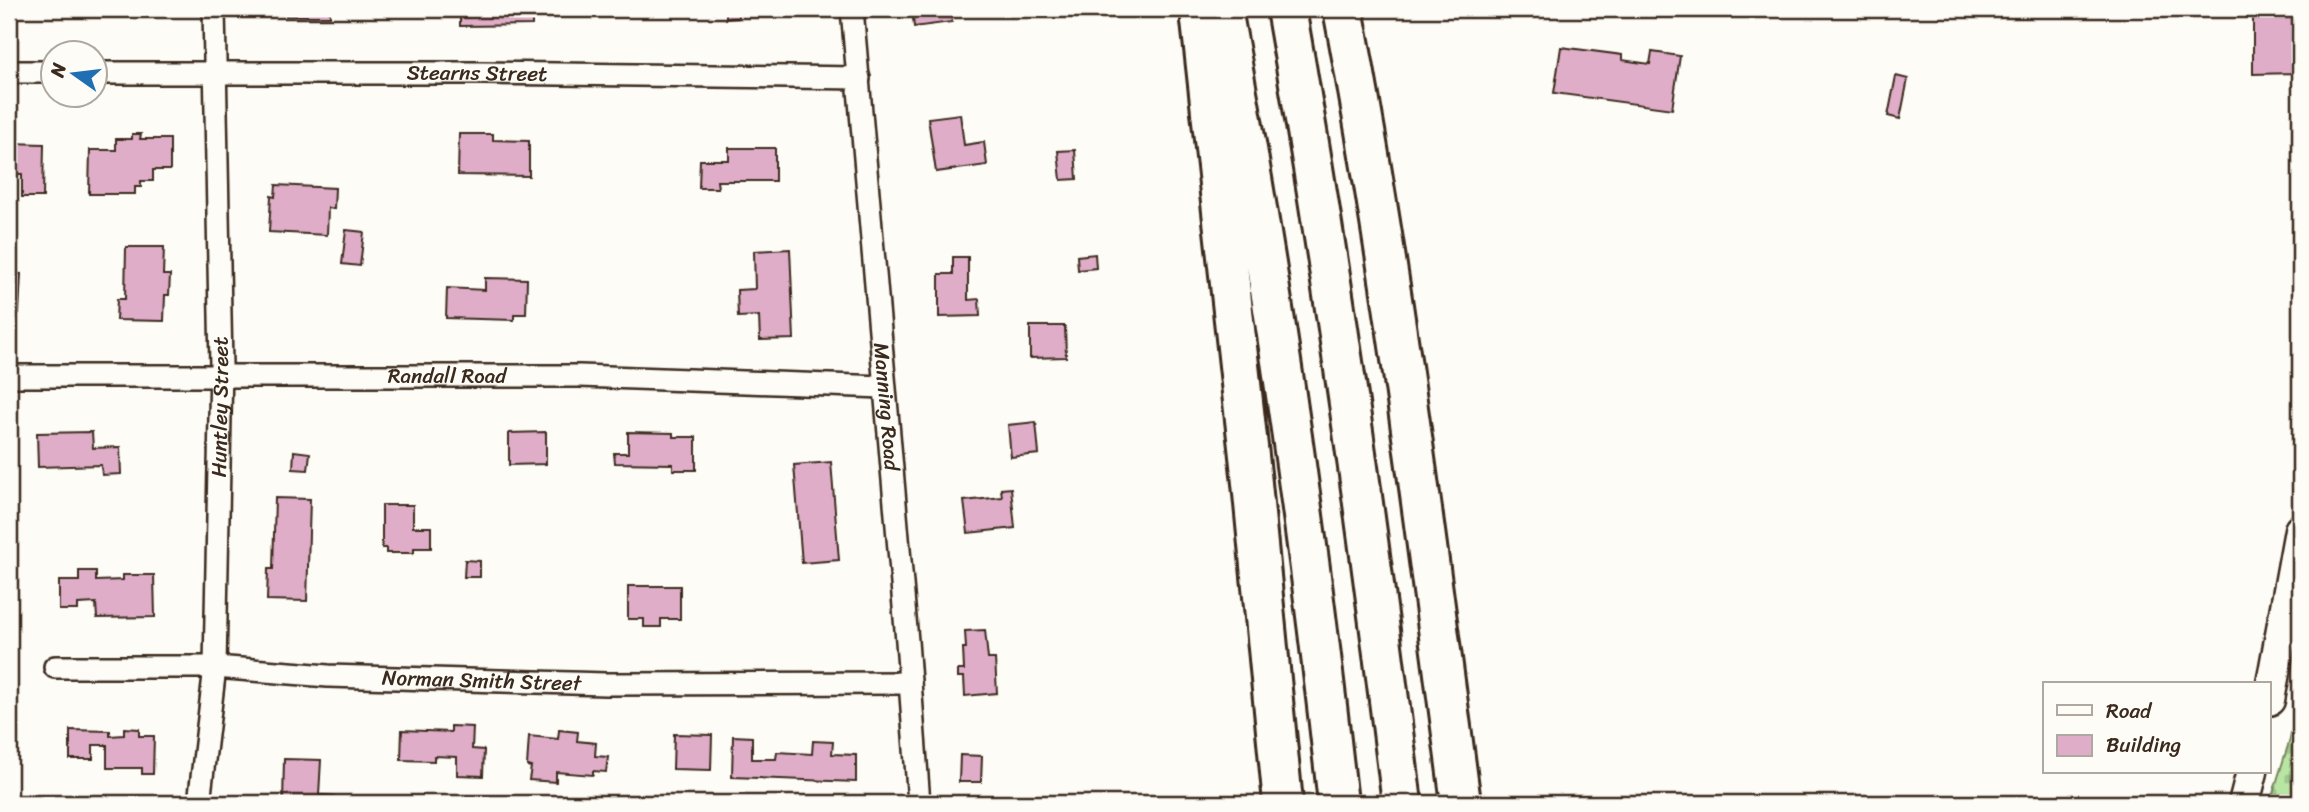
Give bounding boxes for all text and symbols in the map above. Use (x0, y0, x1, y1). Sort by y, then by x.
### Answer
north arrow (38, 38, 108, 108)
street label: Stearns Street (407, 54, 548, 93)
text: N (40, 59, 76, 81)
street label: Huntley Street (200, 336, 240, 478)
street label: Manning Road (862, 341, 911, 474)
street label: Randall Road (388, 357, 508, 395)
street label: Norman Smith Street (381, 659, 583, 702)
legend (2043, 682, 2270, 774)
text: Road (2106, 692, 2153, 730)
text: Building (2106, 726, 2182, 764)

